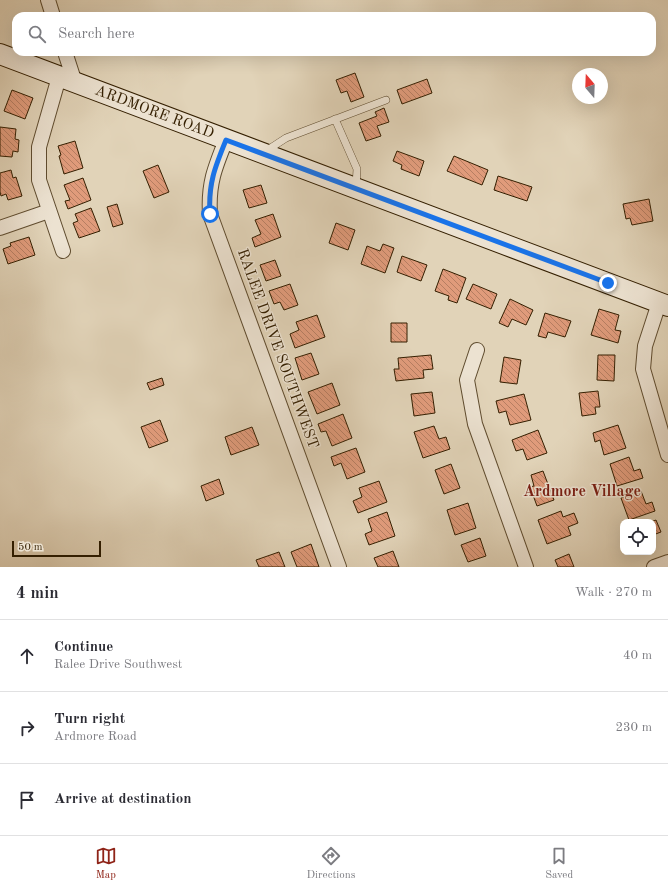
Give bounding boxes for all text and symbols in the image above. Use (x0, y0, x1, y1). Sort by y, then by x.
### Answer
search box (12, 12, 656, 56)
icon: search (26, 23, 48, 45)
text: Search here (58, 27, 135, 42)
north arrow (572, 68, 608, 104)
street label: ARDMORE ROAD (93, 83, 216, 141)
route start (201, 205, 219, 223)
street label: RALEE DRIVE SOUTHWEST (234, 247, 320, 451)
route end (599, 274, 617, 292)
district label: Ardmore Village (523, 484, 641, 500)
map controls (620, 519, 656, 555)
button: locate (620, 519, 656, 555)
scale bar (12, 539, 101, 558)
text: 50 m (18, 542, 43, 553)
text: 4 min (16, 585, 59, 602)
text: Walk · 270 m (575, 586, 652, 599)
text: Continue (54, 640, 113, 655)
icon: ahead (16, 645, 38, 667)
text: 40 m (623, 649, 652, 662)
text: Ralee Drive Southwest (54, 658, 182, 671)
text: Turn right (54, 712, 125, 727)
icon: right (16, 717, 38, 739)
text: 230 m (615, 721, 652, 734)
text: Ardmore Road (54, 730, 137, 743)
icon: arrive (16, 789, 38, 811)
text: Arrive at destination (54, 792, 192, 807)
tab: Map (95, 845, 117, 883)
tab: Directions (307, 845, 355, 883)
tab: Saved (545, 845, 573, 883)

